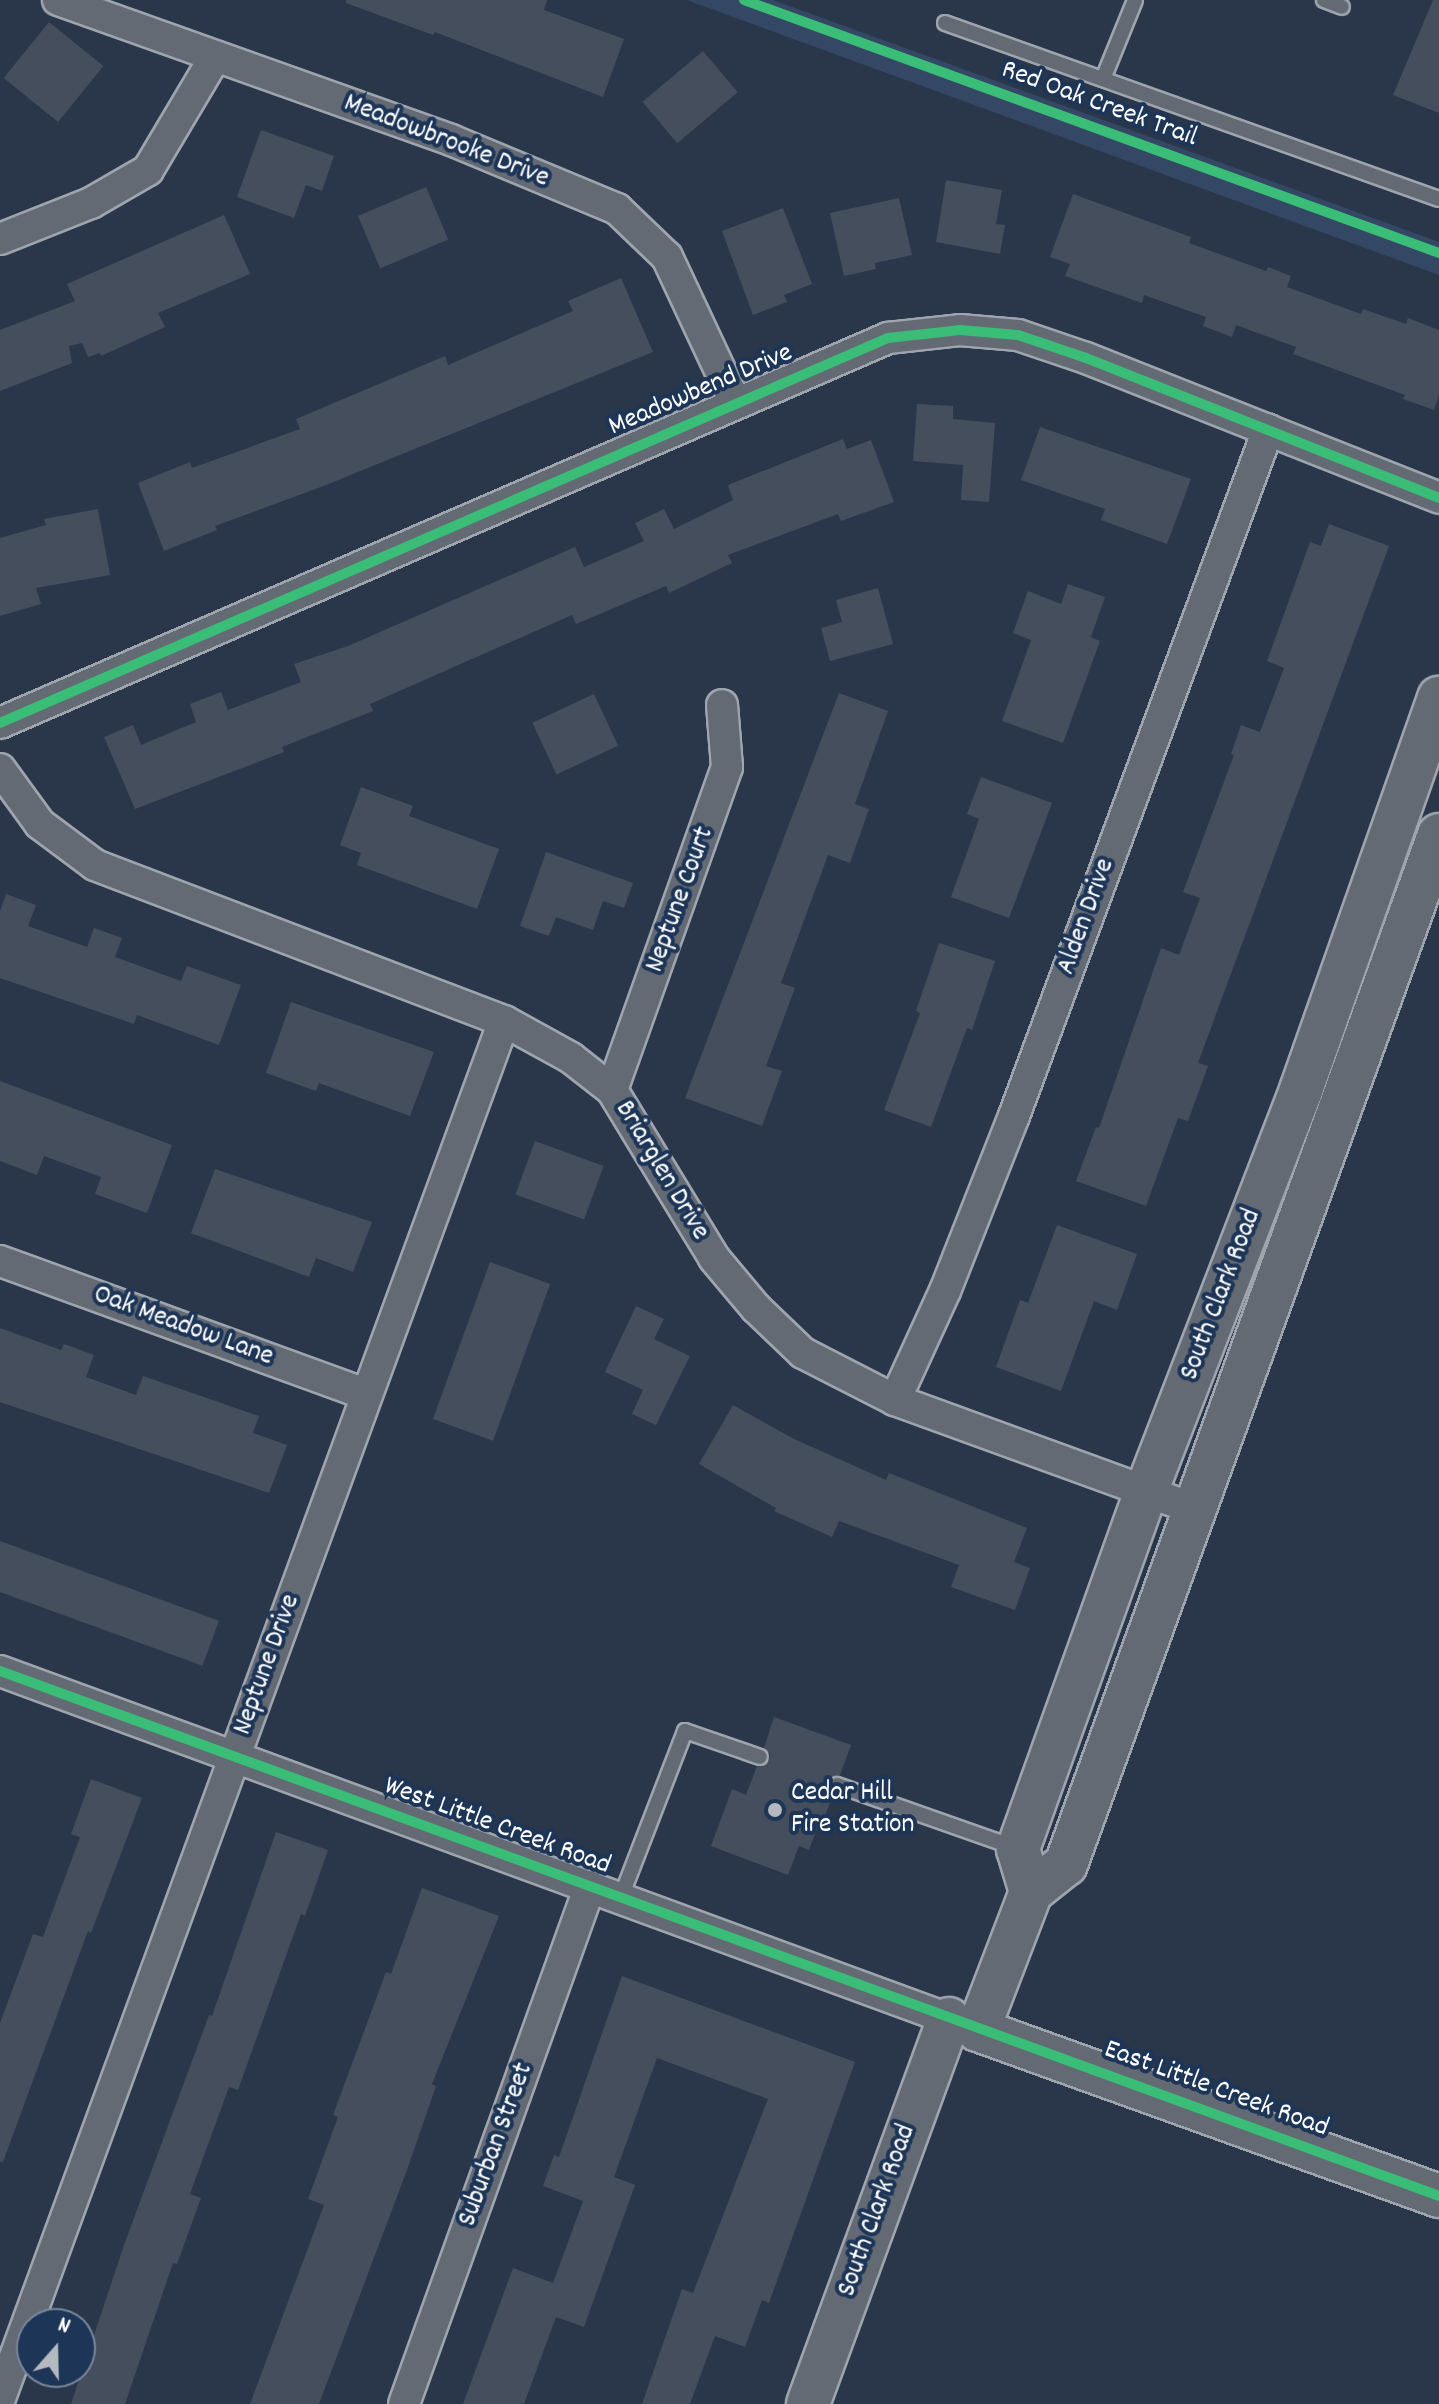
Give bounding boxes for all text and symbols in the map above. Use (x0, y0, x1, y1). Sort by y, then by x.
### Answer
street label: Red Oak Creek Trail (997, 54, 1201, 156)
street label: Meadowbrooke Drive (339, 87, 553, 197)
street label: Meadowbend Drive (604, 337, 798, 445)
street label: Neptune Court (639, 823, 723, 977)
street label: Alden Drive (1051, 855, 1123, 979)
street label: Briarglen Drive (606, 1095, 716, 1247)
street label: South Clark Road (1174, 1205, 1270, 1385)
street label: Oak Meadow Lane (89, 1279, 277, 1375)
street label: Neptune Drive (227, 1590, 309, 1740)
street label: West Little Creek Road (379, 1770, 615, 1884)
place label: Cedar Hill Fire Station (791, 1777, 914, 1843)
marker: Cedar Hill Fire Station (766, 1801, 784, 1819)
street label: East Little Creek Road (1099, 2034, 1333, 2146)
street label: Suburban Street (452, 2059, 542, 2231)
street label: South Clark Road (831, 2120, 925, 2302)
north arrow (16, 2308, 96, 2388)
text: N (53, 2310, 74, 2343)

